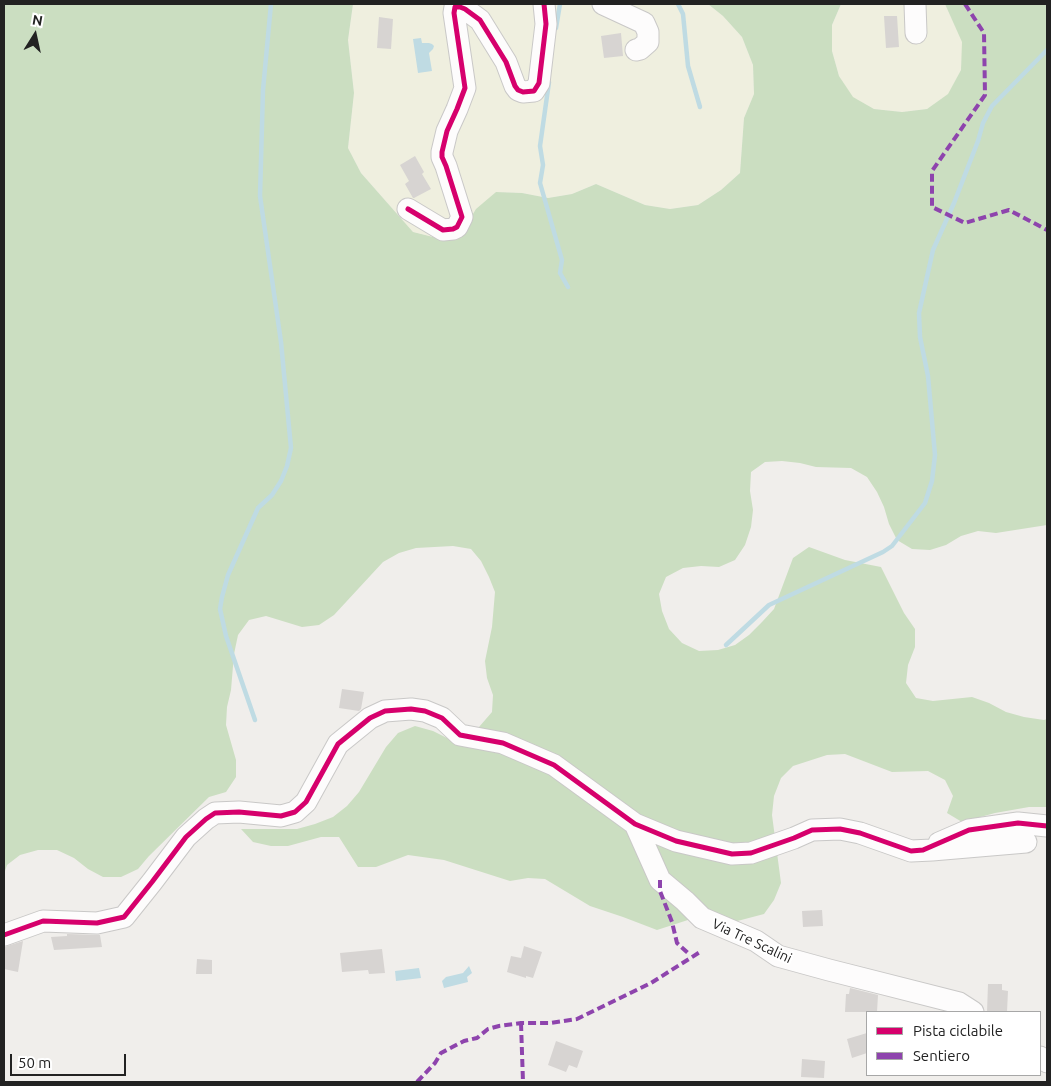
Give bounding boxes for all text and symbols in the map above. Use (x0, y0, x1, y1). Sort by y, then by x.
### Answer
north arrow (10, 10, 60, 60)
text: N (31, 11, 44, 29)
street label: Via Tre Scalini (709, 915, 795, 967)
legend (866, 1011, 1041, 1076)
text: Pista ciclabile (913, 1022, 1003, 1039)
scale bar (12, 1044, 129, 1076)
text: Sentiero (913, 1047, 970, 1064)
text: 50 m (18, 1054, 51, 1071)

